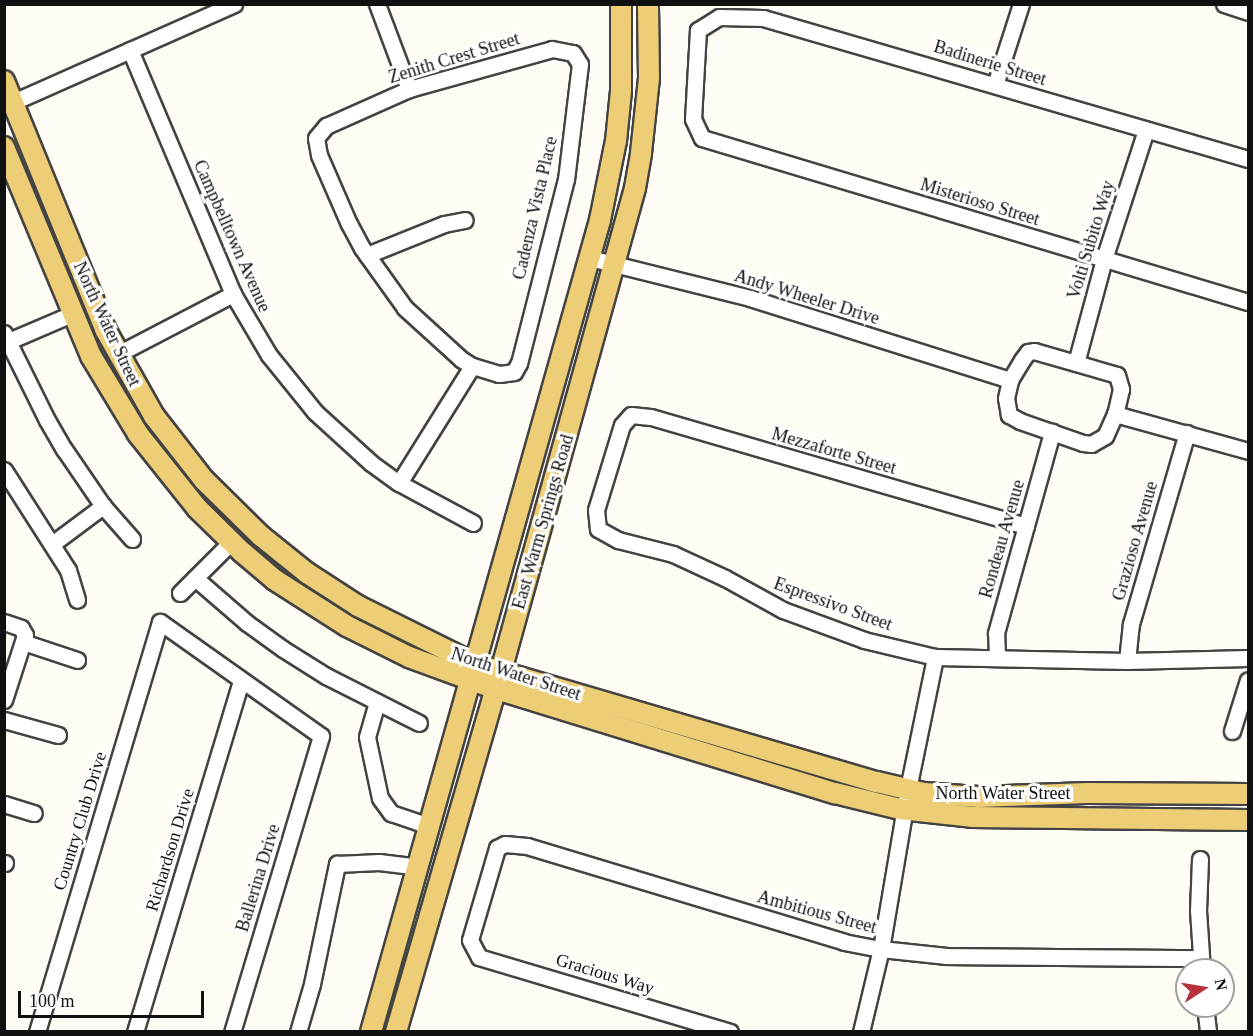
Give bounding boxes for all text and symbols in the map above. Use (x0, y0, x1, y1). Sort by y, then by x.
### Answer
street label: Zenith Crest Street (386, 28, 522, 88)
street label: Badinerie Street (931, 36, 1049, 90)
street label: Cadenza Vista Place (508, 134, 562, 282)
street label: Campbelltown Avenue (189, 156, 275, 316)
street label: Misterioso Street (918, 174, 1042, 230)
street label: Volti Subito Way (1063, 178, 1119, 302)
street label: North Water Street (69, 258, 145, 390)
street label: Andy Wheeler Drive (732, 265, 882, 329)
street label: Mezzaforte Street (769, 423, 899, 479)
street label: East Warm Springs Road (508, 432, 578, 612)
street label: Rondeau Avenue (975, 477, 1029, 601)
street label: Grazioso Avenue (1108, 478, 1162, 604)
street label: Espressivo Street (771, 573, 895, 635)
street label: North Water Street (448, 643, 584, 705)
street label: Country Club Drive (49, 749, 111, 893)
street label: North Water Street (935, 782, 1071, 804)
street label: Richardson Drive (141, 786, 199, 914)
street label: Ballerina Drive (231, 822, 285, 934)
street label: Ambitious Street (755, 886, 879, 938)
street label: Gracious Way (553, 949, 657, 999)
north arrow (1175, 958, 1235, 1018)
text: N (1212, 977, 1231, 992)
scale bar (21, 979, 207, 1017)
text: 100 m (29, 991, 75, 1011)

